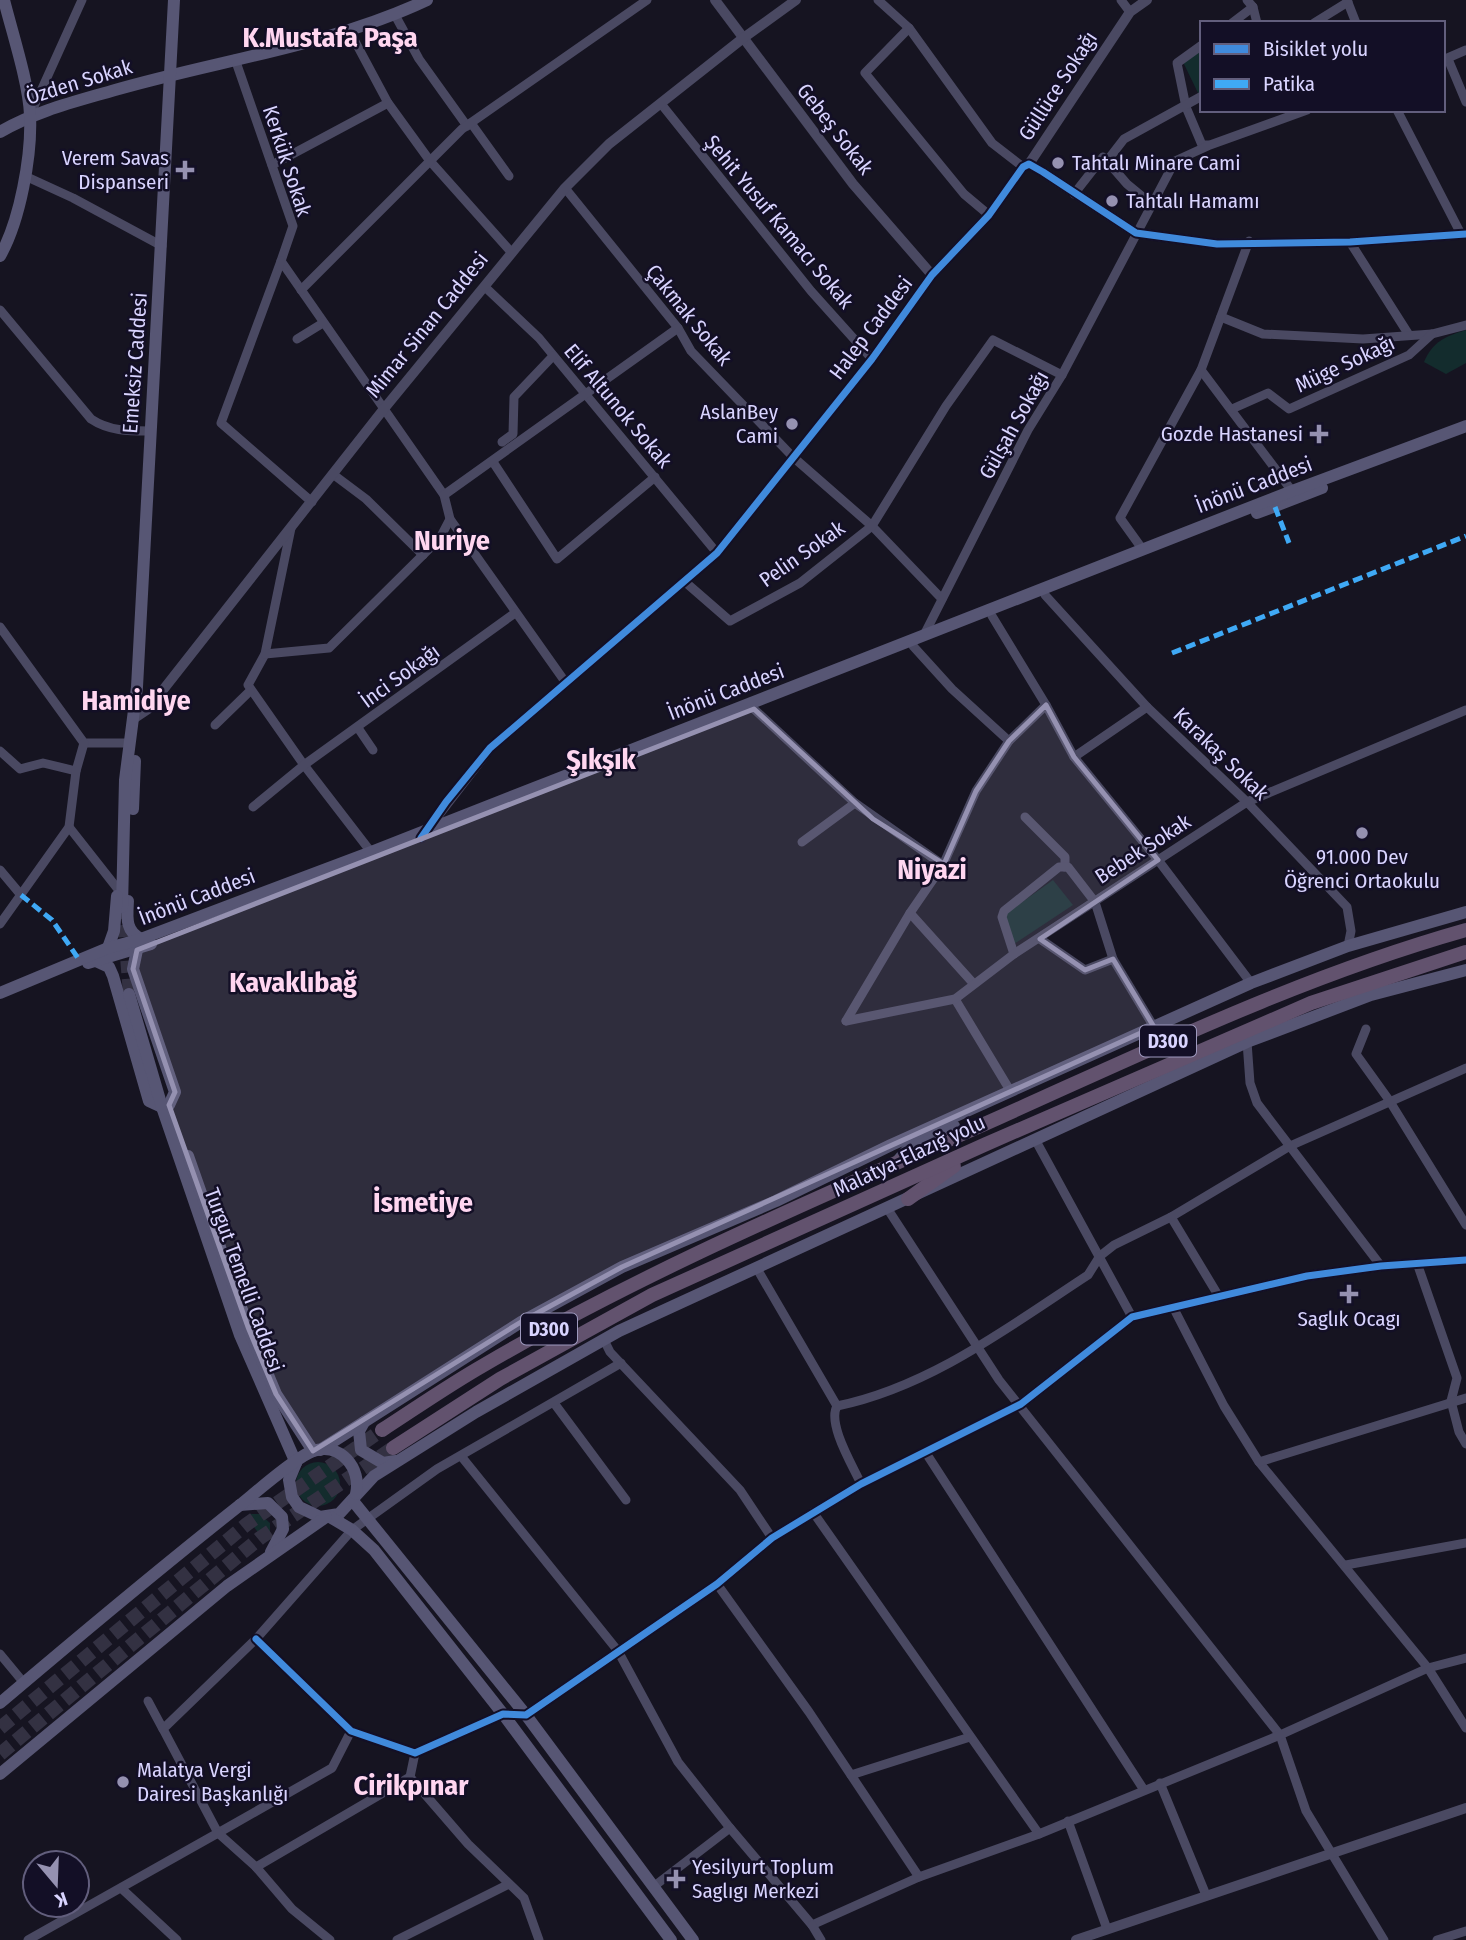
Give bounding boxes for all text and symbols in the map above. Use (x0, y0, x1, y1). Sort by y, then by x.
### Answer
district label: K.Mustafa Paşa (242, 21, 418, 54)
legend (1200, 21, 1445, 112)
street label: Güllüce Sokağı (1013, 26, 1103, 146)
text: Bisiklet yolu (1263, 36, 1368, 62)
street label: Özden Sokak (23, 53, 135, 110)
text: Patika (1263, 71, 1315, 97)
street label: Gebeş Sokak (791, 78, 879, 180)
street label: Kerkük Sokak (257, 102, 317, 220)
street label: Şehit Yusuf Kamacı Sokak (699, 130, 859, 314)
place label: Verem Savas Dispanseri (62, 145, 169, 195)
place label: Tahtalı Minare Cami (1072, 150, 1240, 176)
marker: Tahtalı Minare Cami (1050, 155, 1066, 171)
marker: Verem Savas Dispanseri (175, 160, 195, 180)
place label: Tahtalı Hamamı (1126, 188, 1260, 214)
marker: Tahtalı Hamamı (1104, 193, 1120, 209)
street label: Mimar Sinan Caddesi (360, 247, 494, 403)
street label: Çakmak Sokak (640, 259, 738, 371)
street label: Halep Caddesi (824, 271, 918, 385)
street label: Emeksiz Caddesi (117, 292, 153, 434)
street label: Müge Sokağı (1291, 330, 1399, 398)
street label: Elif Altunok Sokak (558, 339, 678, 474)
street label: Gülşah Sokağı (974, 366, 1054, 484)
place label: AslanBey Cami (700, 399, 779, 449)
marker: AslanBey Cami (784, 416, 800, 432)
place label: Gozde Hastanesi (1161, 421, 1303, 447)
marker: Gozde Hastanesi (1309, 424, 1329, 444)
street label: İnönü Caddesi (1192, 451, 1316, 519)
street label: Pelin Sokak (754, 515, 850, 593)
district label: Nuriye (414, 524, 490, 557)
street label: İnci Sokağı (355, 638, 445, 714)
street label: İnönü Caddesi (664, 658, 788, 726)
district label: Hamidiye (81, 684, 191, 717)
street label: Karakaş Sokak (1168, 702, 1274, 806)
district label: Şıkşık (566, 743, 637, 777)
street label: Bebek Sokak (1090, 808, 1196, 890)
marker: 91.000 Dev Öğrenci Ortaokulu (1354, 825, 1370, 841)
place label: 91.000 Dev Öğrenci Ortaokulu (1284, 844, 1440, 894)
district label: Niyazi (897, 853, 967, 886)
street label: İnönü Caddesi (135, 863, 259, 931)
district label: Kavaklıbağ (229, 966, 357, 999)
road number: D300 (1140, 1026, 1196, 1056)
street label: Malatya-Elazığ yolu (829, 1109, 989, 1203)
street label: Turgut Temelli Caddesi (199, 1184, 289, 1376)
district label: İsmetiye (373, 1186, 473, 1219)
marker: Saglık Ocagı (1339, 1284, 1359, 1304)
place label: Saglık Ocagı (1297, 1306, 1401, 1332)
road number: D300 (521, 1314, 577, 1344)
place label: Malatya Vergi Dairesi Başkanlığı (137, 1757, 288, 1807)
district label: Cirikpınar (354, 1769, 469, 1802)
marker: Malatya Vergi Dairesi Başkanlığı (115, 1774, 131, 1790)
north arrow (21, 1849, 91, 1919)
place label: Yesilyurt Toplum Saglıgı Merkezi (692, 1854, 834, 1904)
marker: Yesilyurt Toplum Saglıgı Merkezi (666, 1869, 686, 1889)
text: K (52, 1887, 70, 1913)

